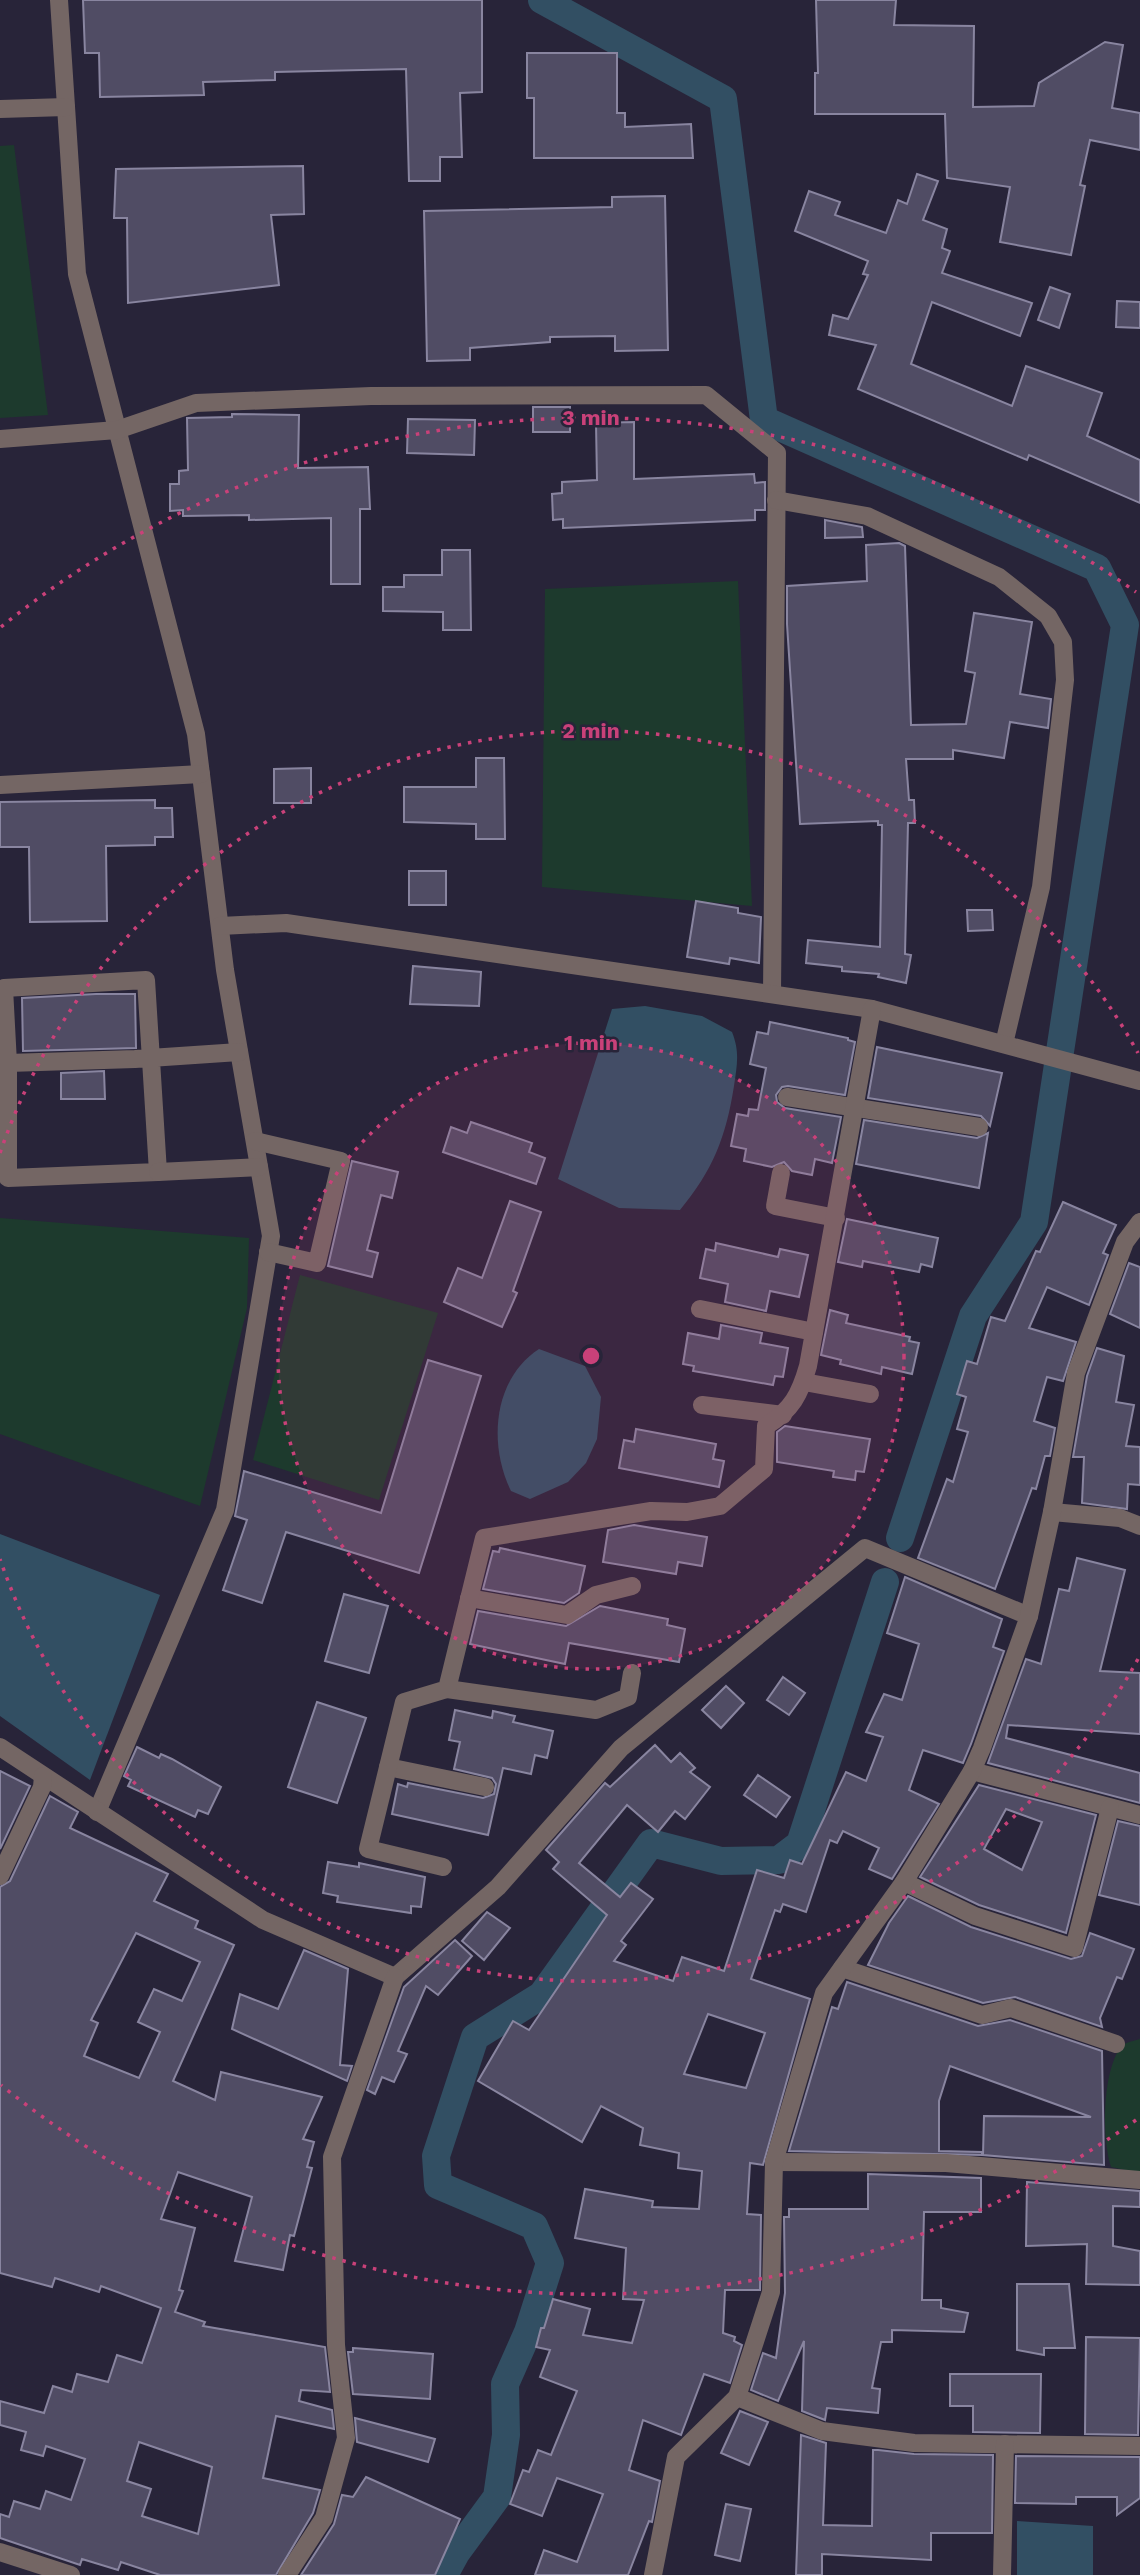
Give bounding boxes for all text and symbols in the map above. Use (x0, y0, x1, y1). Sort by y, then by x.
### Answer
text: 3 min (562, 405, 620, 430)
text: 2 min (562, 718, 620, 743)
text: 1 min (564, 1030, 618, 1055)
centre of rings (579, 1344, 603, 1368)

